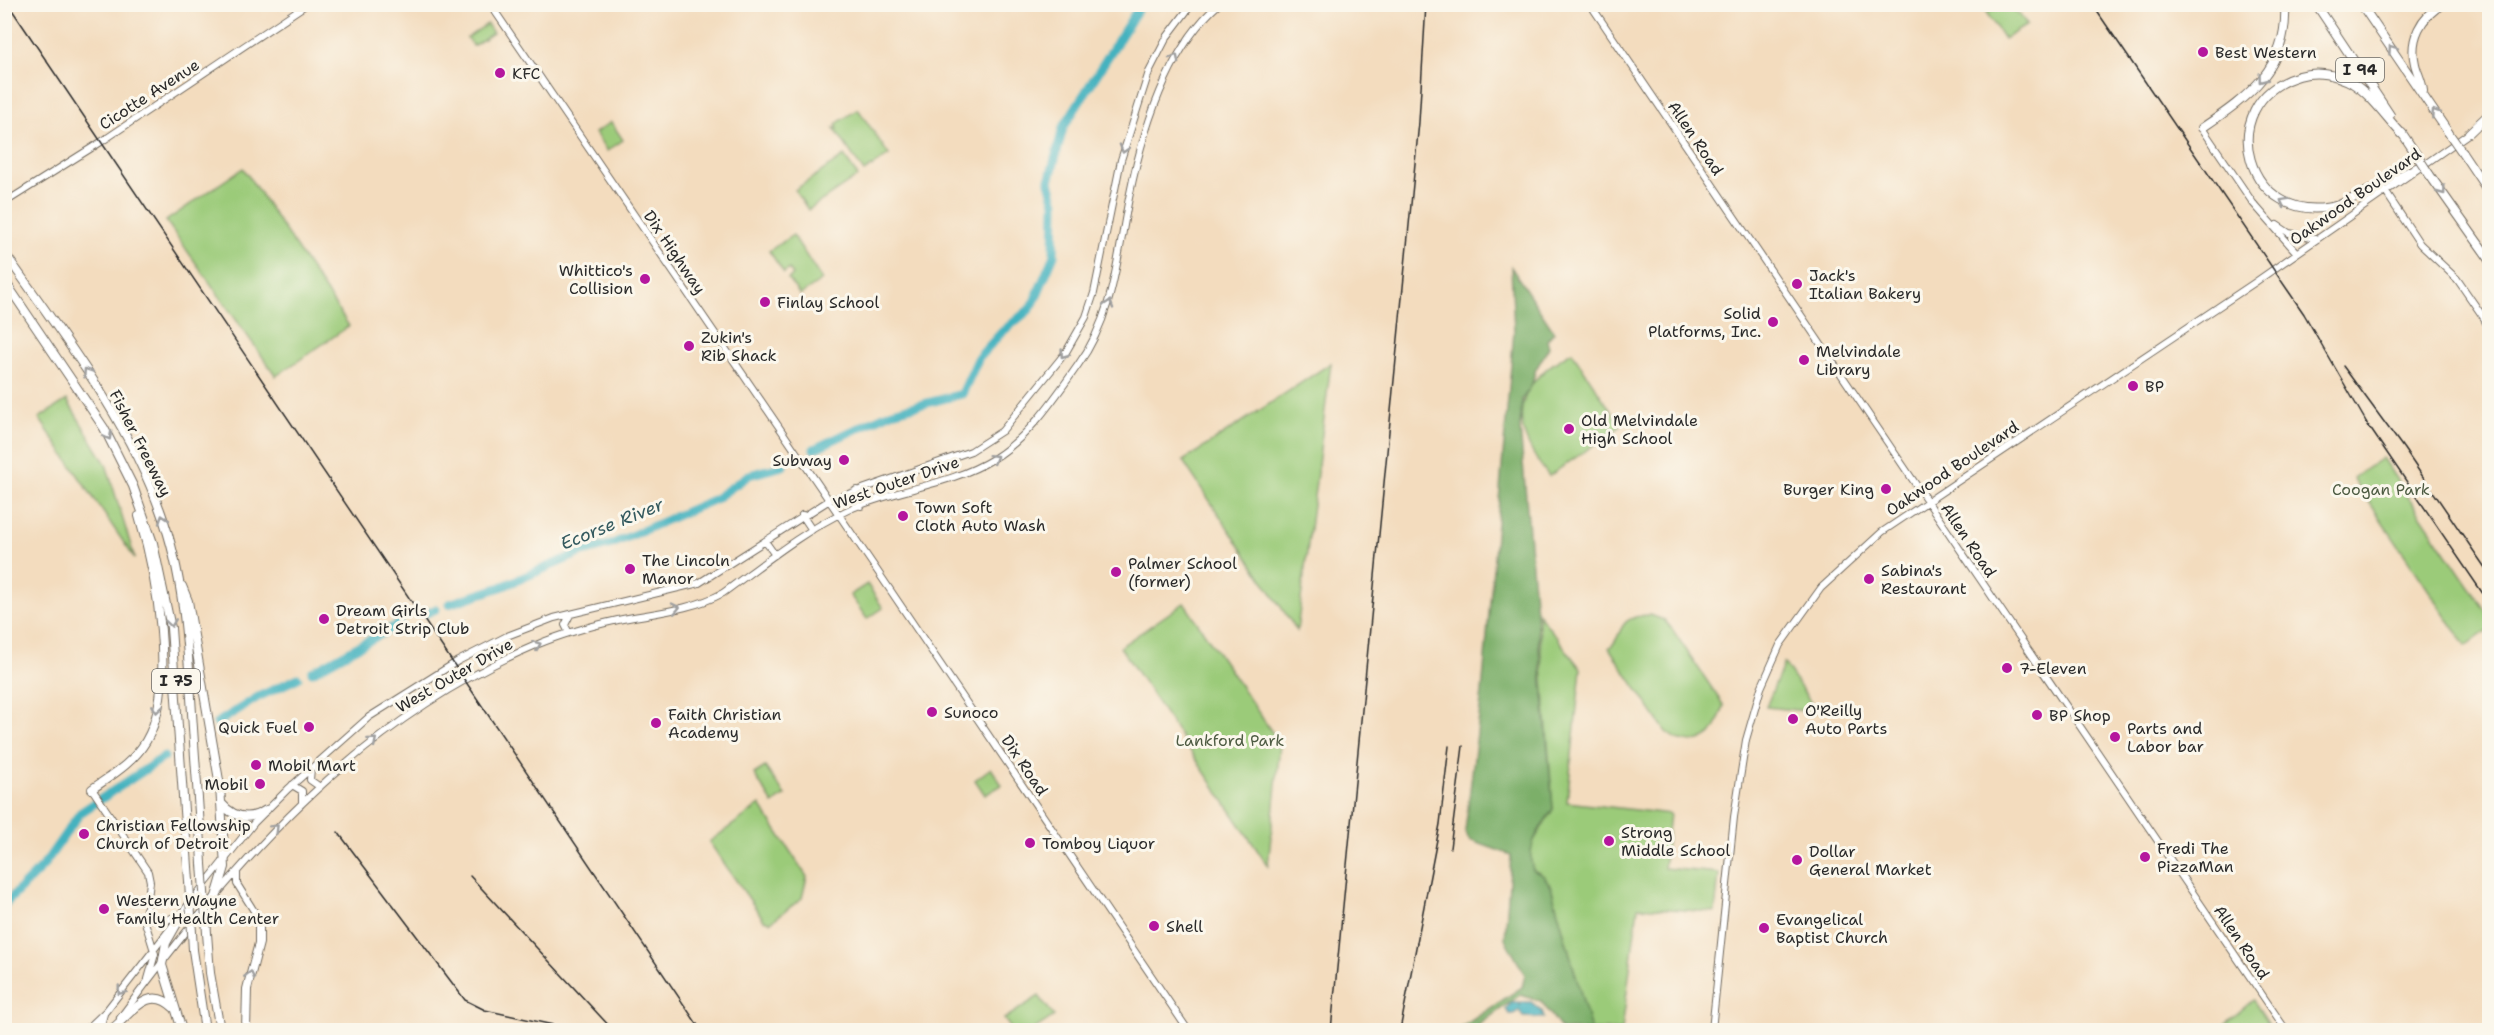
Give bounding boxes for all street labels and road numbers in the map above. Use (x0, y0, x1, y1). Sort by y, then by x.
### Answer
street label: Cicotte Avenue (95, 54, 203, 135)
road number: I 94 (2336, 58, 2384, 82)
street label: Allen Road (1663, 97, 1728, 180)
street label: Oakwood Boulevard (2285, 143, 2425, 250)
street label: Dix Highway (639, 206, 710, 298)
street label: Fisher Freeway (105, 386, 177, 500)
street label: Oakwood Boulevard (1882, 416, 2023, 521)
street label: West Outer Drive (830, 451, 962, 514)
street label: Allen Road (1936, 499, 2001, 582)
street label: West Outer Drive (392, 633, 517, 718)
road number: I 75 (152, 669, 200, 693)
street label: Dix Road (997, 731, 1053, 800)
street label: Allen Road (2209, 901, 2274, 984)

